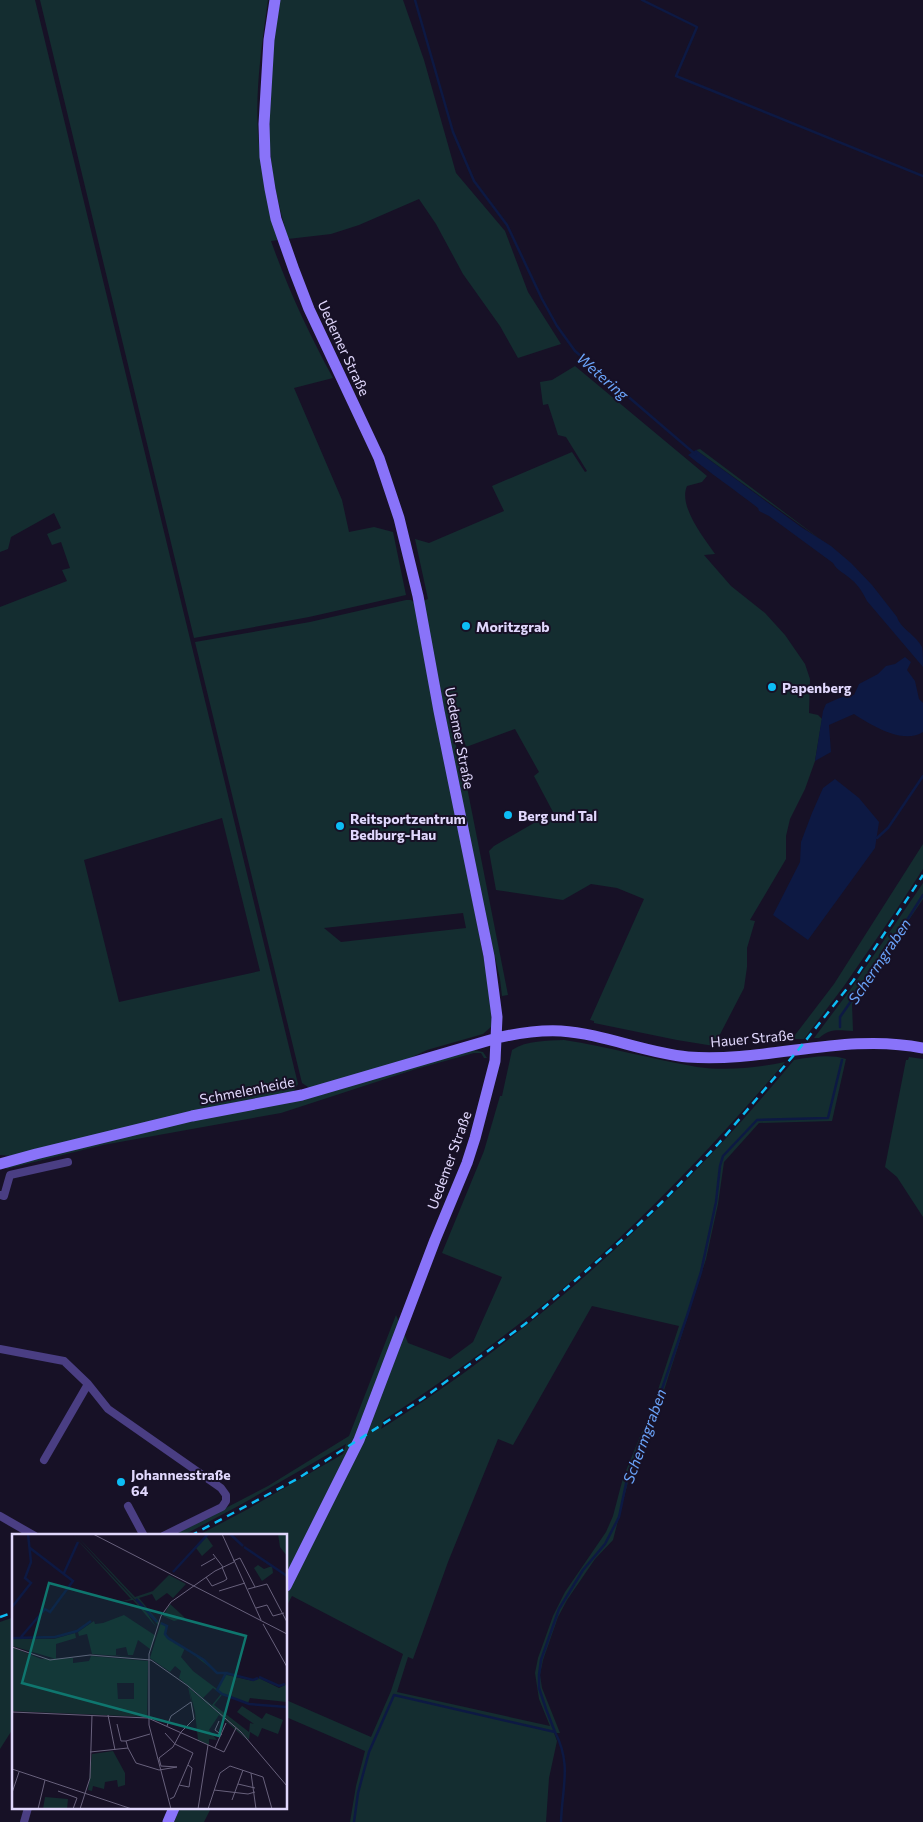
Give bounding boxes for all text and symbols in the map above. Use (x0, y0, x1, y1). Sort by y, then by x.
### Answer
street label: Uedemer Straße (314, 298, 374, 398)
water label: Wetering (573, 349, 633, 404)
place label: Moritzgrab (476, 618, 550, 635)
marker: Moritzgrab (460, 620, 472, 632)
place label: Papenberg (782, 679, 852, 696)
marker: Papenberg (766, 681, 778, 693)
street label: Uedemer Straße (442, 686, 478, 790)
place label: Berg und Tal (518, 807, 597, 824)
marker: Berg und Tal (502, 809, 514, 821)
place label: Reitsportzentrum Bedburg-Hau (350, 810, 466, 843)
marker: Reitsportzentrum Bedburg-Hau (334, 820, 346, 832)
water label: Schermgraben (844, 915, 914, 1007)
street label: Hauer Straße (710, 1026, 794, 1050)
street label: Schmelenheide (198, 1072, 296, 1108)
street label: Uedemer Straße (423, 1109, 475, 1211)
water label: Schermgraben (619, 1386, 669, 1486)
place label: Johannesstraße 64 (131, 1466, 231, 1499)
marker: Johannesstraße 64 (115, 1476, 127, 1488)
inset map (12, 1534, 288, 1810)

